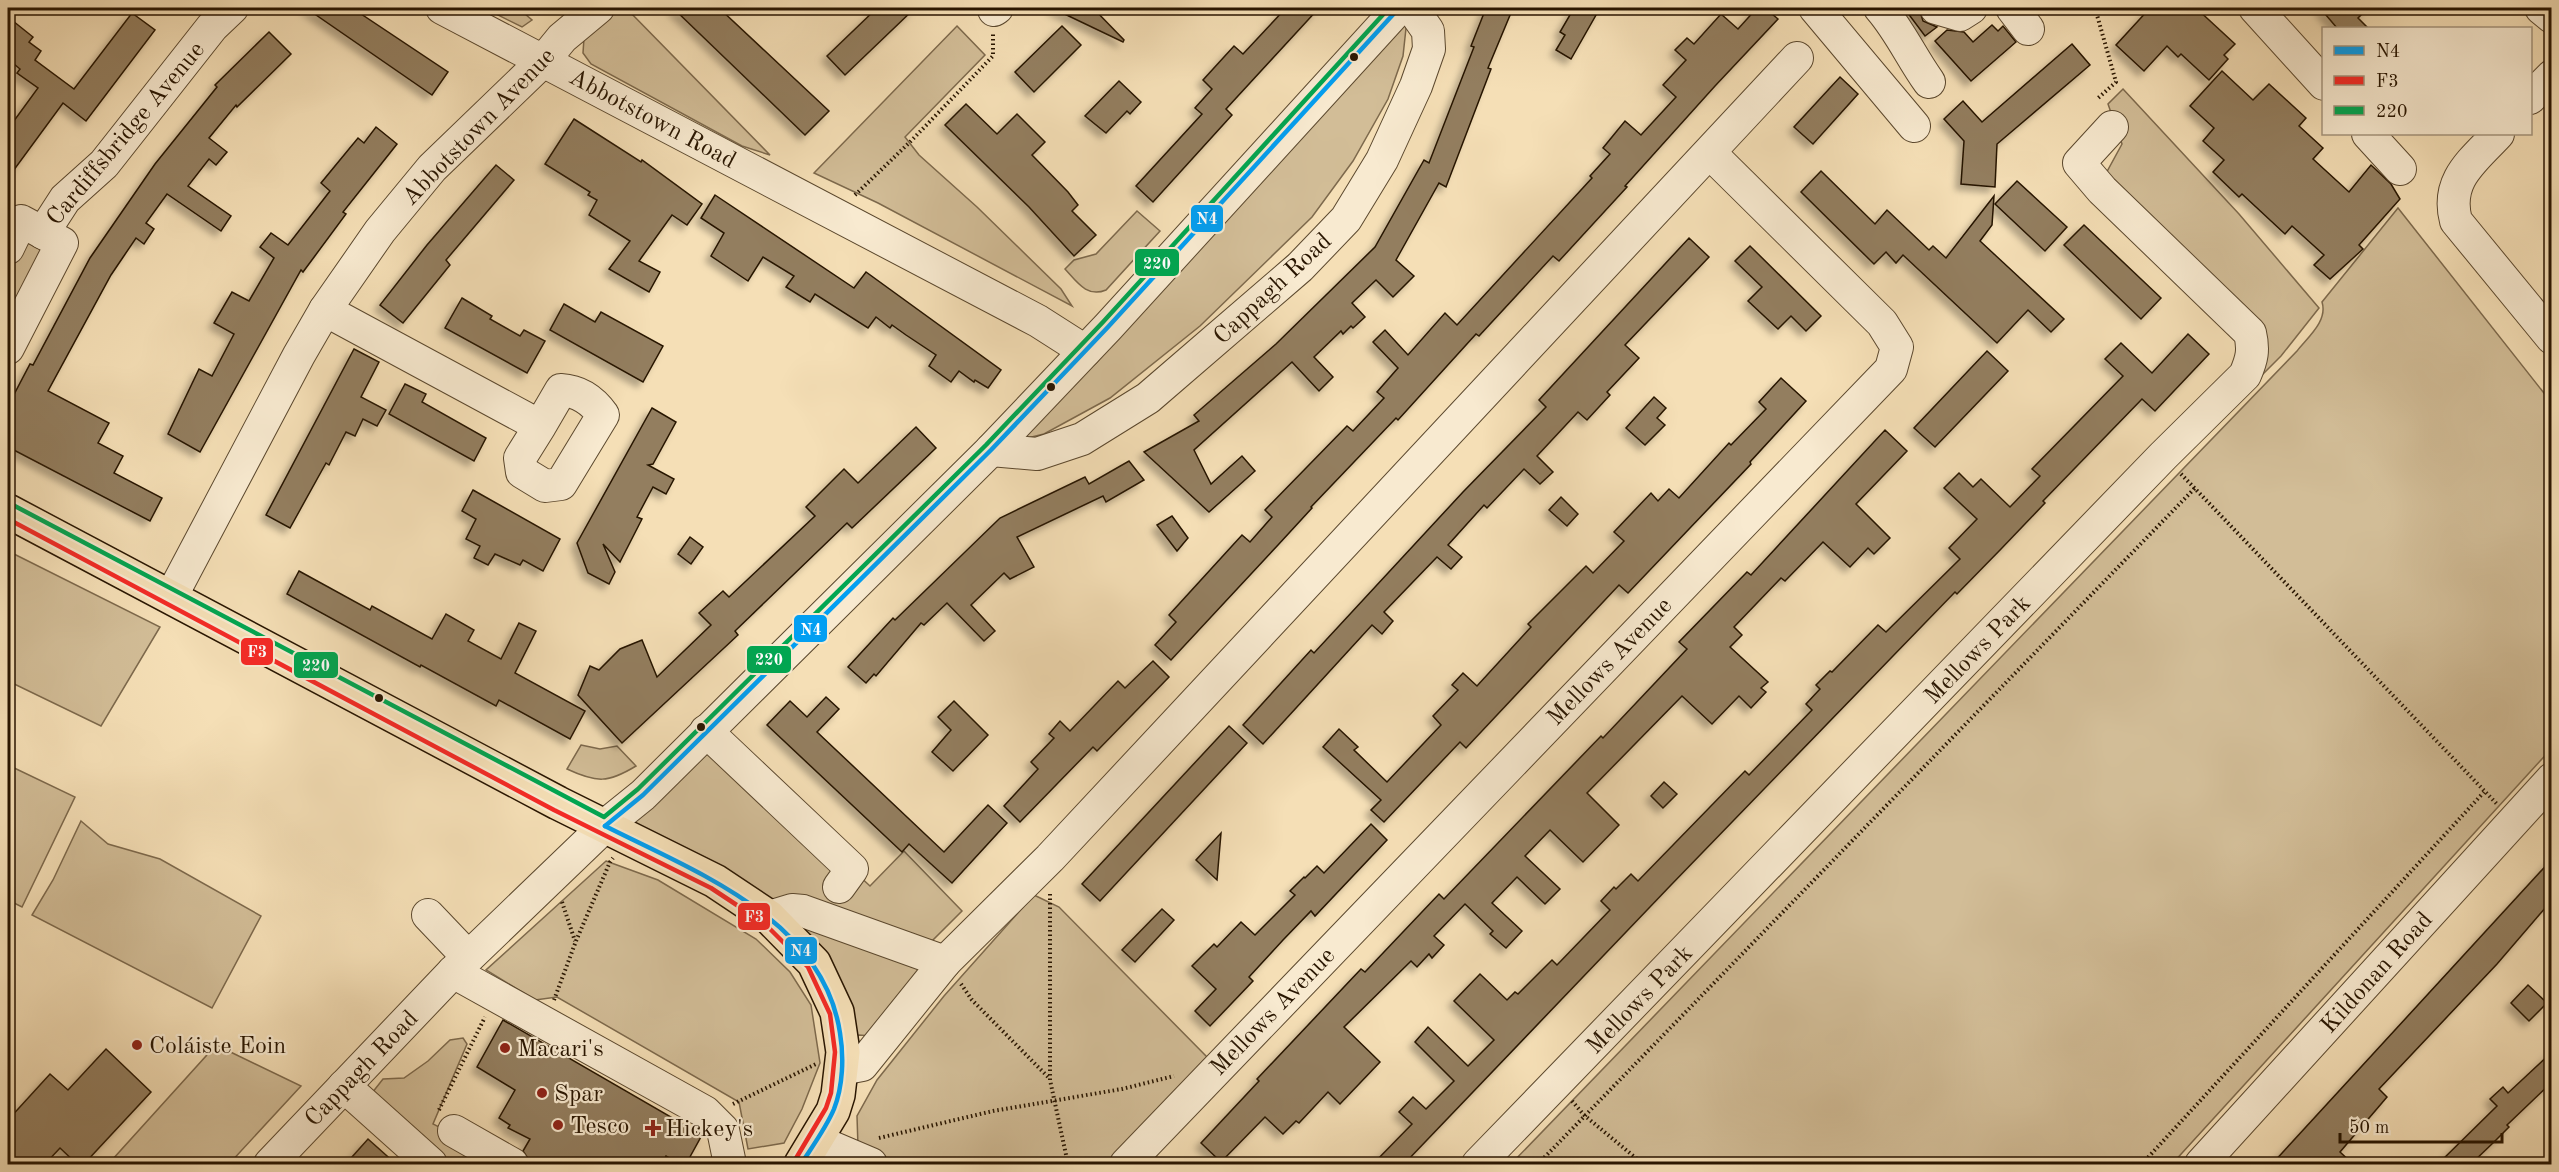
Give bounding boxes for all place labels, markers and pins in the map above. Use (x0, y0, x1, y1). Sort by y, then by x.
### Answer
unlabelled marker (1348, 51, 1360, 63)
unlabelled marker (1045, 381, 1057, 393)
unlabelled marker (373, 692, 385, 704)
unlabelled marker (695, 721, 707, 733)
place label: Coláiste Eoin (149, 1035, 286, 1059)
marker: Coláiste Eoin (130, 1038, 144, 1052)
place label: Macari's (517, 1038, 604, 1062)
marker: Macari's (498, 1041, 512, 1055)
place label: Spar (554, 1083, 603, 1107)
marker: Spar (535, 1086, 549, 1100)
place label: Tesco (570, 1115, 629, 1139)
marker: Tesco (551, 1118, 565, 1132)
place label: Hickey's (665, 1118, 753, 1142)
marker: Hickey's (646, 1121, 660, 1135)

